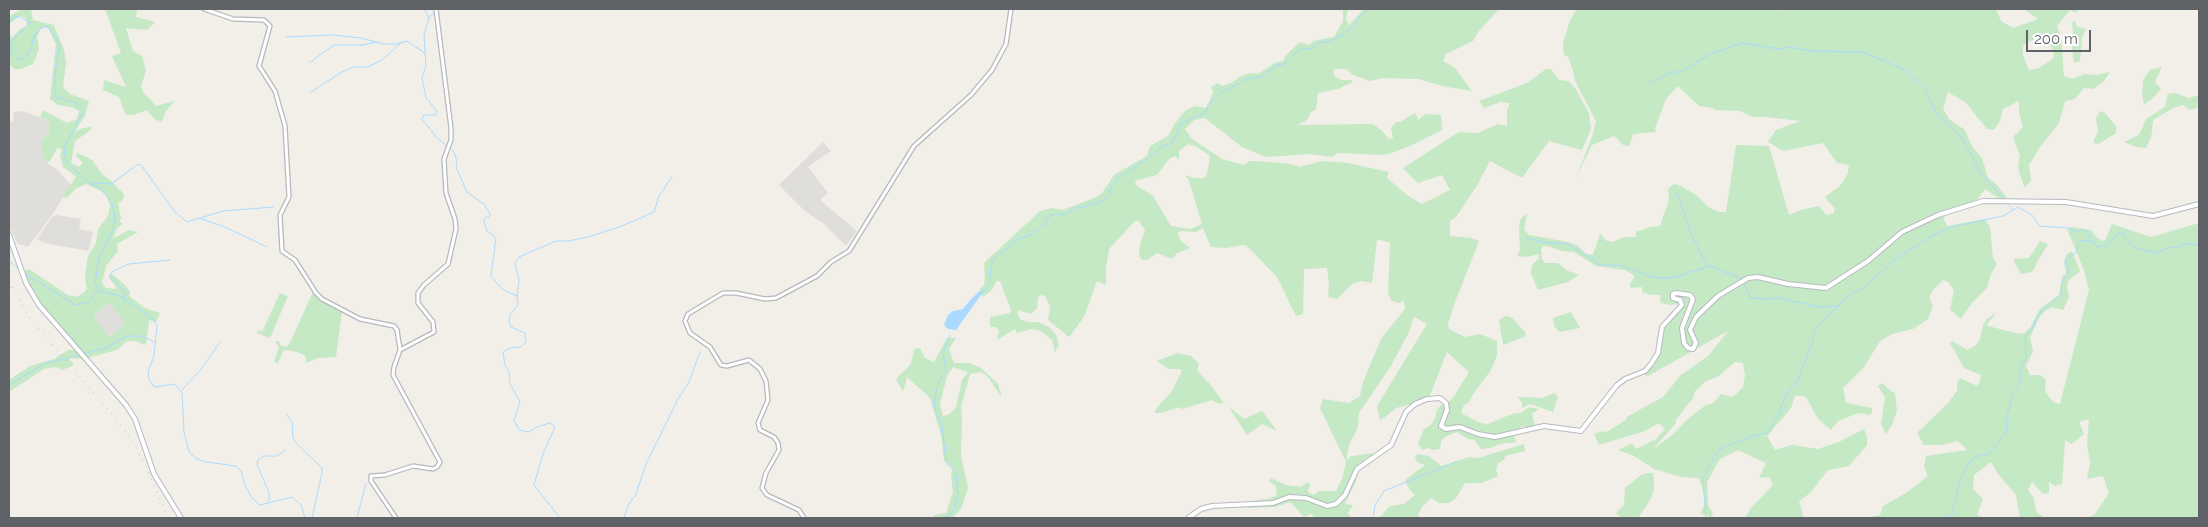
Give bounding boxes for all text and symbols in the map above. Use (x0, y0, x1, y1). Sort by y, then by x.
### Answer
scale bar (2028, 20, 2093, 52)
text: 200 m (2034, 30, 2078, 48)

